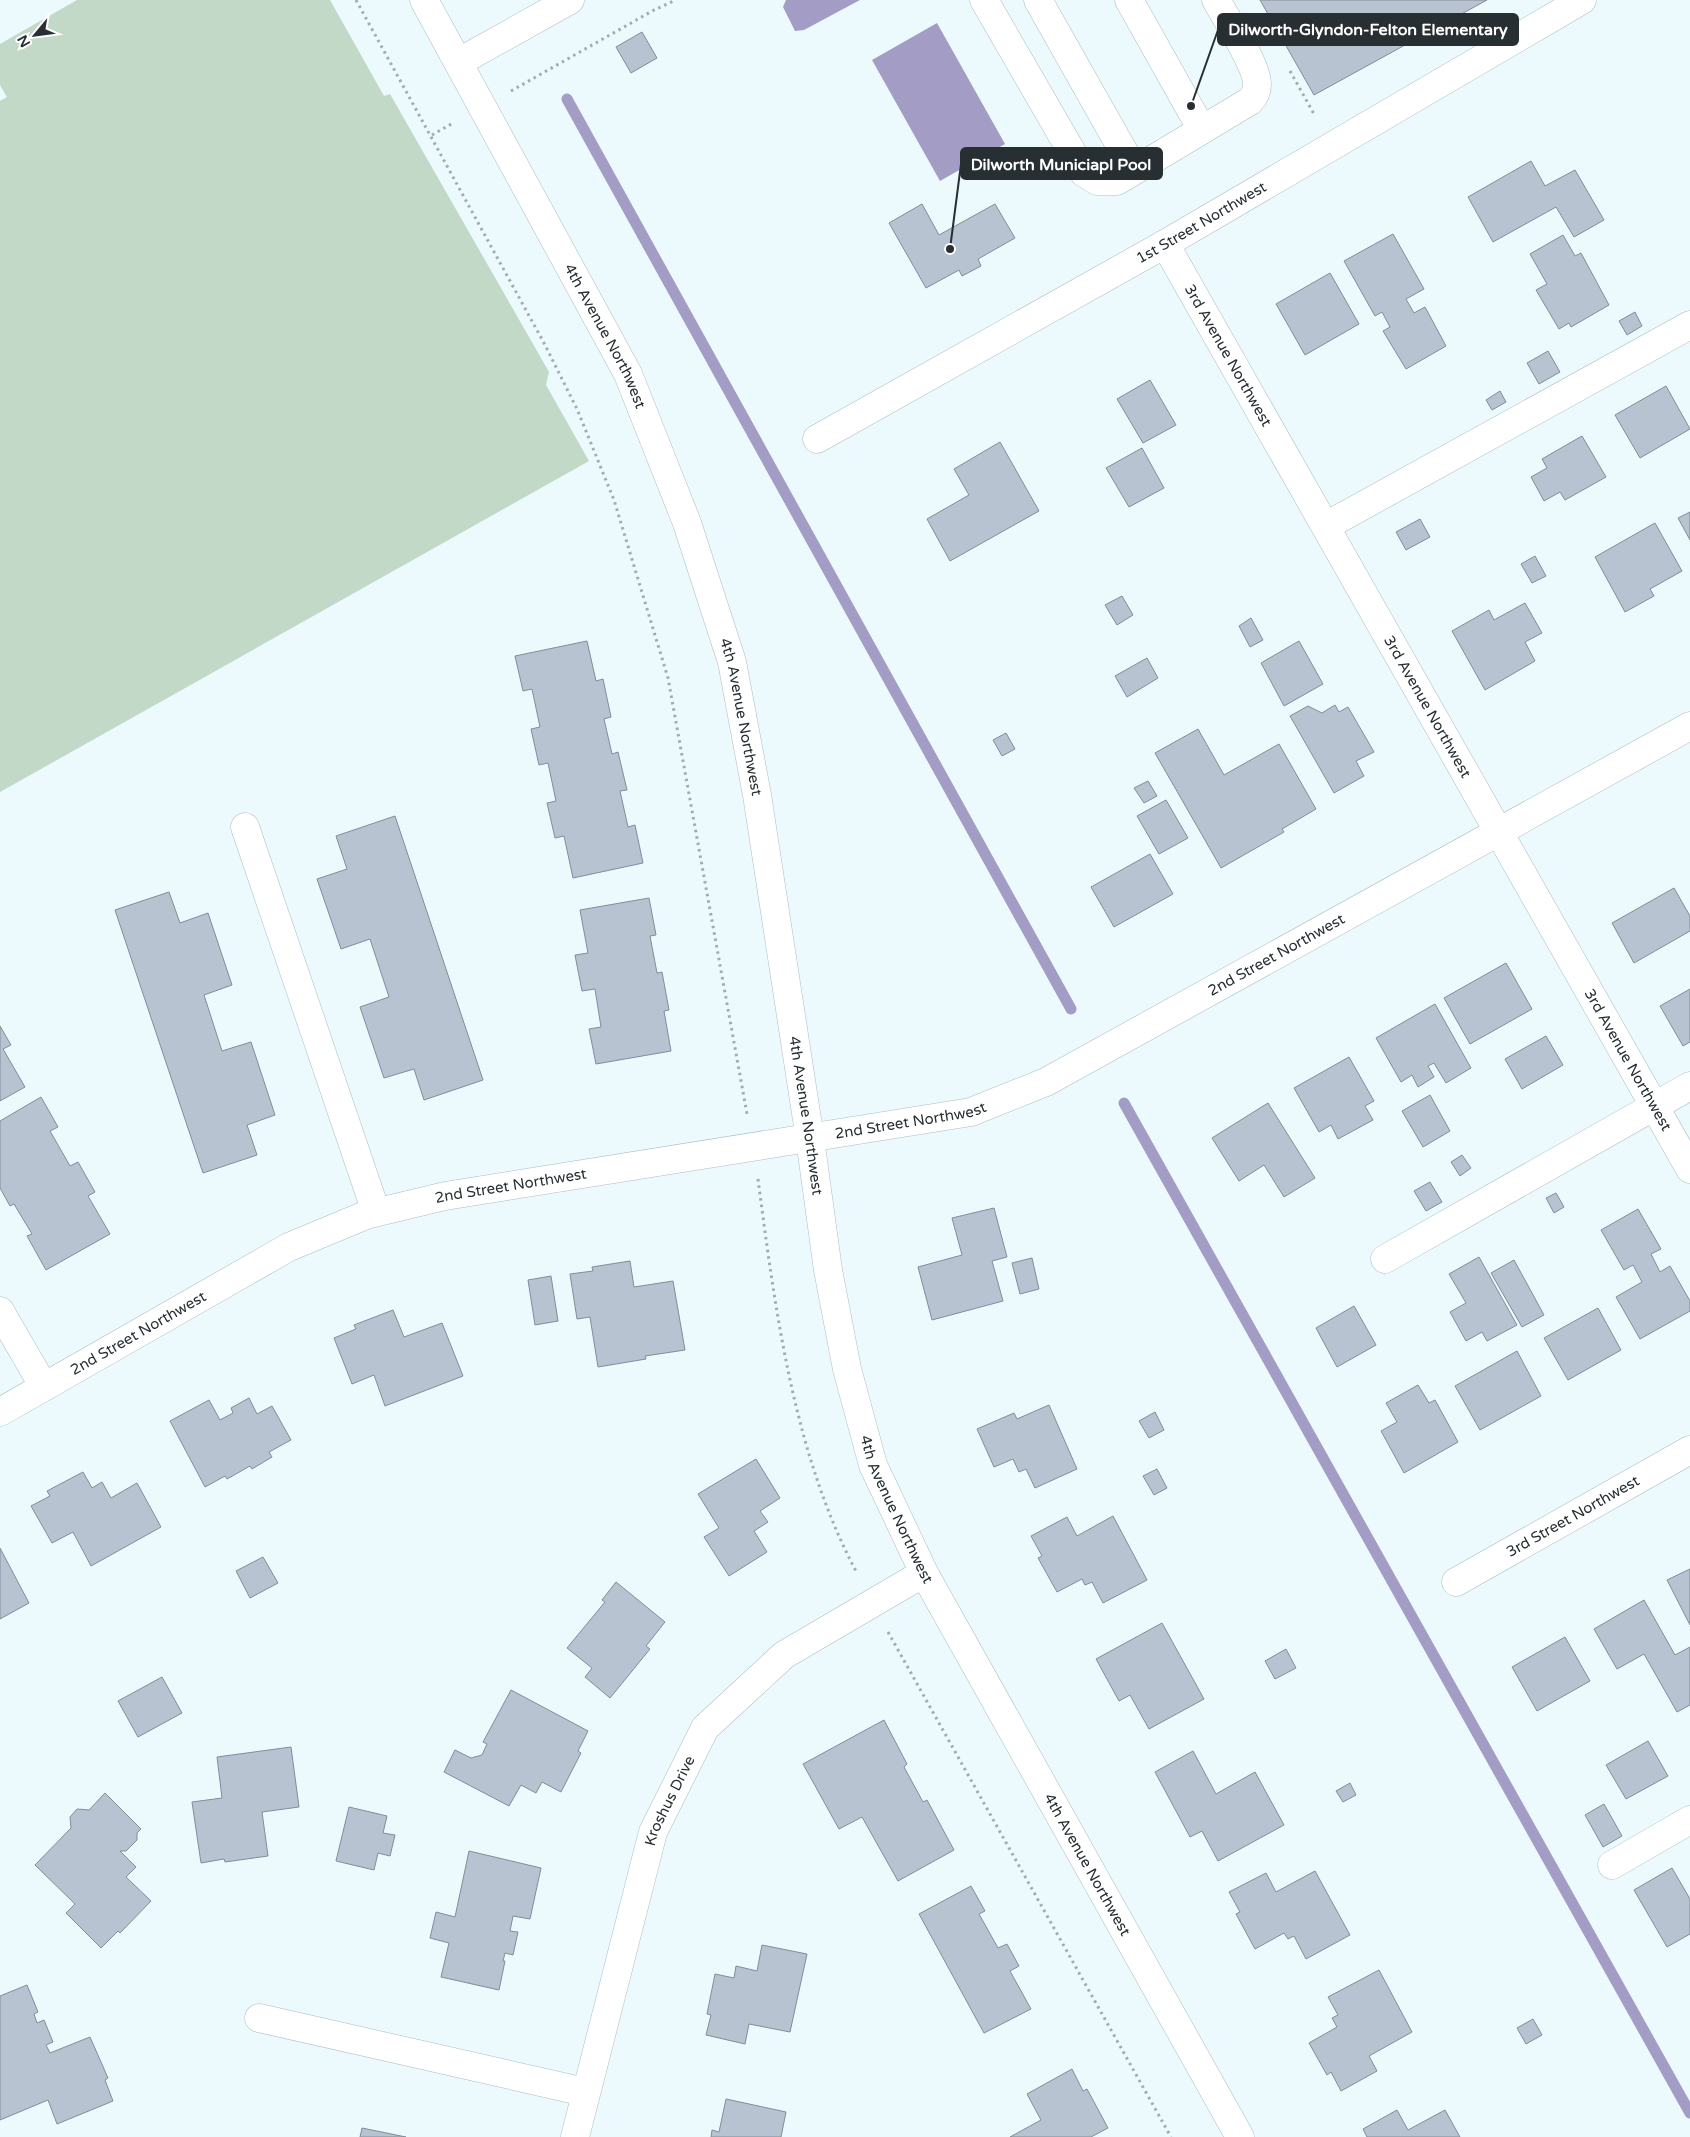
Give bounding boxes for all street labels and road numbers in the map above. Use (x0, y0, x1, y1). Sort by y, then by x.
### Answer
street label: 1st Street Northwest (1133, 178, 1270, 267)
street label: 4th Avenue Northwest (561, 261, 650, 411)
street label: 3rd Avenue Northwest (1181, 281, 1276, 430)
street label: 3rd Avenue Northwest (1380, 632, 1475, 781)
street label: 4th Avenue Northwest (716, 636, 766, 797)
street label: 2nd Street Northwest (1205, 910, 1348, 1000)
street label: 3rd Avenue Northwest (1581, 985, 1676, 1134)
street label: 4th Avenue Northwest (785, 1035, 827, 1196)
street label: 2nd Street Northwest (834, 1098, 989, 1143)
street label: 2nd Street Northwest (433, 1164, 588, 1207)
street label: 2nd Street Northwest (67, 1287, 209, 1379)
street label: 4th Avenue Northwest (856, 1433, 937, 1587)
street label: 3rd Street Northwest (1503, 1471, 1643, 1561)
street label: Kroshus Drive (641, 1753, 699, 1848)
street label: 4th Avenue Northwest (1040, 1790, 1135, 1939)

